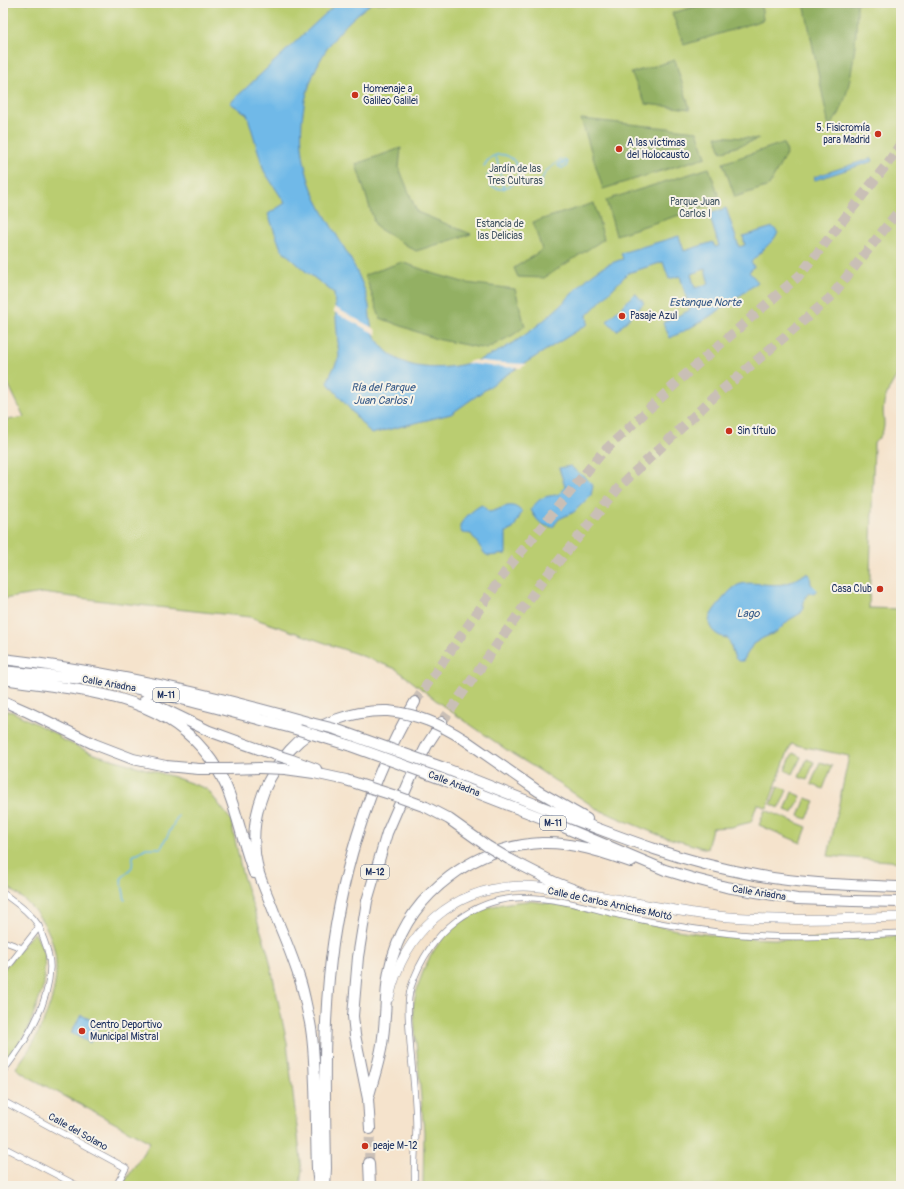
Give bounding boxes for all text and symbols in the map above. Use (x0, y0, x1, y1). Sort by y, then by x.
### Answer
place label: Homenaje a Galileo Galilei (363, 83, 418, 107)
marker: Homenaje a Galileo Galilei (350, 90, 360, 100)
place label: 5. Fisicromía para Madrid (816, 122, 870, 146)
marker: 5. Fisicromía para Madrid (873, 129, 883, 139)
place label: A las víctimas del Holocausto (627, 137, 690, 161)
marker: A las víctimas del Holocausto (614, 144, 624, 154)
park label: Jardín de las Tres Culturas (487, 163, 543, 187)
park label: Parque Juan Carlos I (670, 196, 720, 220)
park label: Estancia de las Delicias (476, 218, 524, 242)
water label: Estanque Norte (669, 296, 742, 309)
place label: Pasaje Azul (630, 310, 677, 322)
marker: Pasaje Azul (617, 311, 627, 321)
water label: Ría del Parque Juan Carlos I (351, 381, 416, 407)
place label: Sin título (737, 425, 777, 437)
marker: Sin título (724, 426, 734, 436)
place label: Casa Club (831, 583, 872, 595)
marker: Casa Club (875, 584, 885, 594)
water label: Lago (737, 607, 760, 620)
street label: Calle Ariadna (81, 673, 137, 695)
road number: M-11 (153, 688, 179, 702)
street label: Calle Ariadna (426, 769, 482, 799)
road number: M-11 (540, 816, 566, 830)
road number: M-12 (361, 865, 389, 879)
street label: Calle Ariadna (731, 883, 787, 903)
street label: Calle de Carlos Arniches Moltó (547, 885, 674, 923)
place label: Centro Deportivo Municipal Mistral (90, 1019, 163, 1043)
marker: Centro Deportivo Municipal Mistral (77, 1026, 87, 1036)
street label: Calle del Solano (46, 1111, 110, 1154)
place label: peaje M-12 (373, 1140, 418, 1152)
marker: peaje M-12 (360, 1141, 370, 1151)

